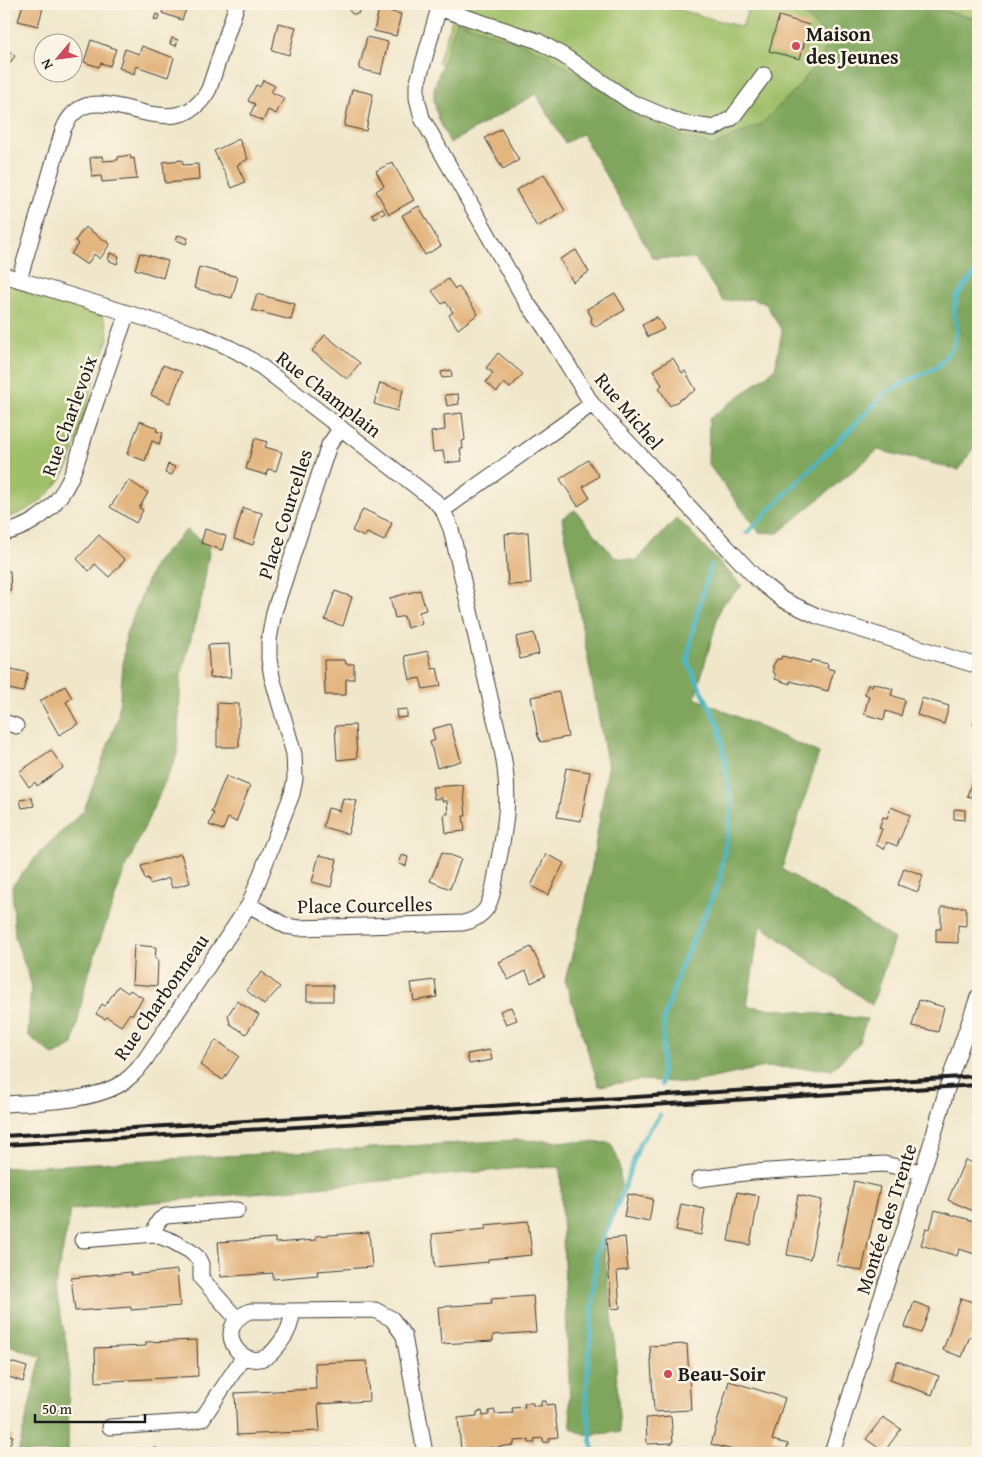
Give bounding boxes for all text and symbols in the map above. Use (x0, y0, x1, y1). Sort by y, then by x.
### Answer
place label: Maison des Jeunes (806, 19, 899, 71)
north arrow (32, 32, 82, 82)
marker: Maison des Jeunes (790, 40, 802, 52)
text: N (35, 55, 58, 73)
street label: Rue Champlain (270, 343, 388, 444)
street label: Rue Charlevoix (33, 351, 104, 480)
street label: Rue Michel (588, 366, 671, 456)
street label: Place Courcelles (250, 445, 319, 583)
street label: Place Courcelles (297, 889, 433, 920)
street label: Rue Charbonneau (106, 927, 215, 1066)
street label: Montée des Trente (848, 1140, 924, 1298)
place label: Beau-Soir (678, 1359, 766, 1388)
marker: Beau-Soir (662, 1368, 674, 1380)
scale bar (35, 1392, 145, 1424)
text: 50 m (42, 1398, 73, 1419)

